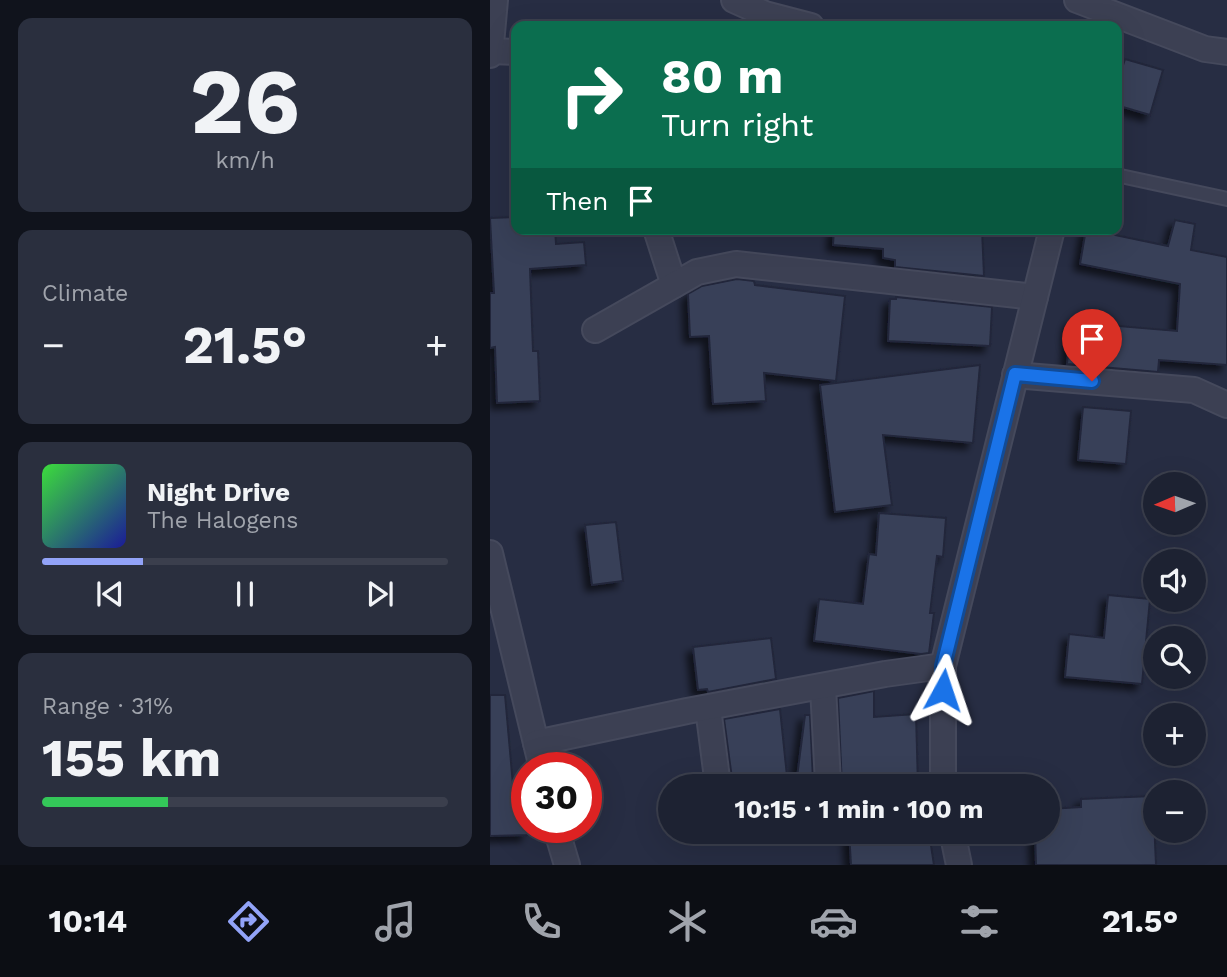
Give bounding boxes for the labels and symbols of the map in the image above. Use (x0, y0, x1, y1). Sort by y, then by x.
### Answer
pin (1062, 309, 1122, 381)
north arrow (1143, 472, 1206, 536)
position arrow (906, 653, 980, 727)
speed limit sign: 30 (511, 752, 602, 843)

